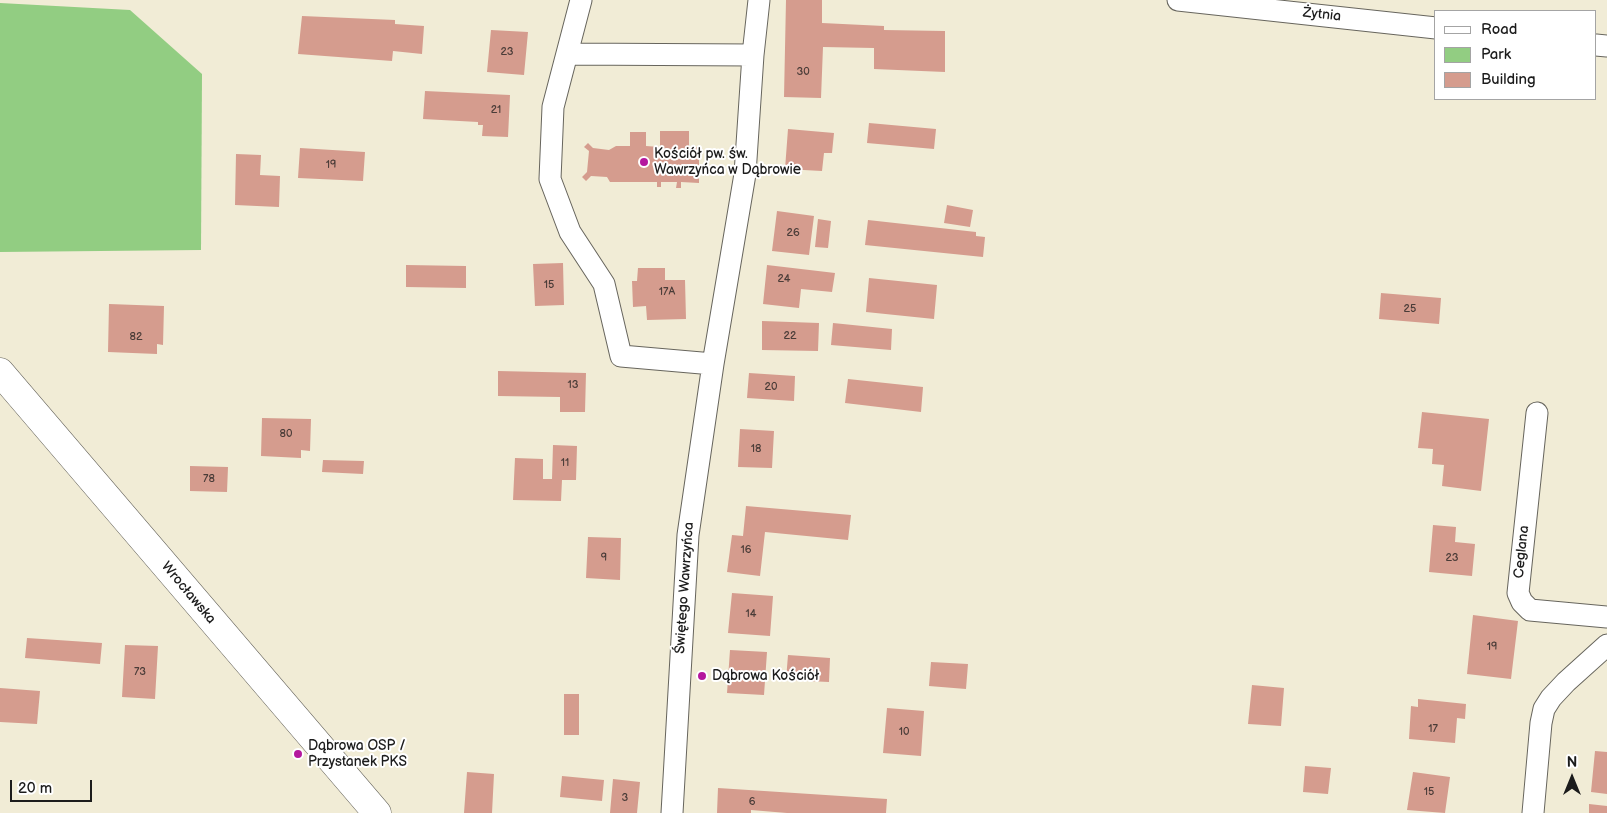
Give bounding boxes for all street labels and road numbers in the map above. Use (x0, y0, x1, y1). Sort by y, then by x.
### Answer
street label: Żytnia (1302, 5, 1342, 25)
street label: Świętego Wawrzyńca (672, 522, 698, 654)
street label: Ceglana (1511, 525, 1533, 579)
street label: Wrocławska (157, 558, 219, 628)

